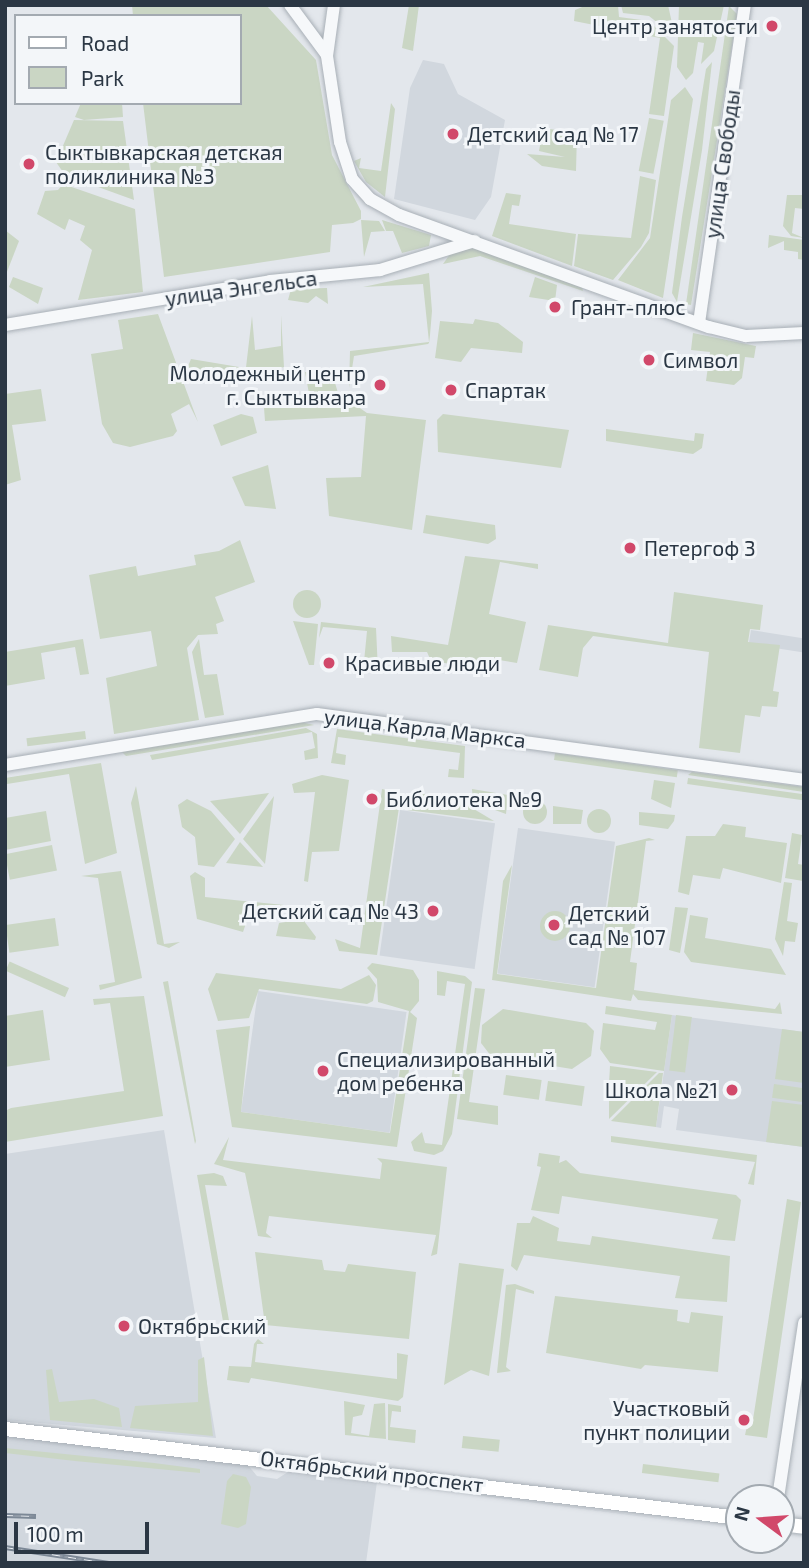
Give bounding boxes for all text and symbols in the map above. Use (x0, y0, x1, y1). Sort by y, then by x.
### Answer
place label: Центр занятости (592, 13, 758, 39)
legend (14, 14, 242, 105)
marker: Центр занятости (764, 18, 780, 34)
text: Road (81, 30, 129, 55)
text: Park (81, 65, 124, 90)
street label: улица Свободы (699, 88, 745, 240)
place label: Детский сад № 17 (467, 121, 639, 147)
marker: Детский сад № 17 (445, 126, 461, 142)
place label: Сыктывкарская детская поликлиника №3 (45, 139, 283, 189)
marker: Сыктывкарская детская поликлиника №3 (19, 154, 39, 174)
street label: улица Энгельса (163, 265, 319, 311)
place label: Грант-плюс (571, 294, 686, 320)
marker: Грант-плюс (545, 297, 565, 317)
place label: Символ (663, 347, 738, 373)
marker: Символ (641, 352, 657, 368)
place label: Молодежный центр г. Сыктывкара (169, 360, 366, 410)
marker: Молодежный центр г. Сыктывкара (372, 377, 388, 393)
place label: Спартак (465, 377, 546, 403)
marker: Спартак (443, 382, 459, 398)
place label: Петергоф 3 (644, 535, 756, 561)
marker: Петергоф 3 (622, 540, 638, 556)
place label: Красивые люди (345, 650, 500, 676)
marker: Красивые люди (319, 653, 339, 673)
street label: улица Карла Маркса (323, 703, 527, 753)
place label: Библиотека №9 (386, 786, 542, 812)
marker: Библиотека №9 (364, 791, 380, 807)
place label: Детский сад № 43 (242, 898, 419, 924)
place label: Детский сад № 107 (568, 900, 666, 950)
marker: Детский сад № 43 (425, 903, 441, 919)
marker: Детский сад № 107 (546, 917, 562, 933)
place label: Специализированный дом ребенка (337, 1046, 555, 1096)
marker: Специализированный дом ребенка (315, 1063, 331, 1079)
place label: Школа №21 (605, 1077, 718, 1103)
marker: Школа №21 (724, 1082, 740, 1098)
place label: Октябрьский (138, 1313, 266, 1339)
marker: Октябрьский (116, 1318, 132, 1334)
place label: Участковый пункт полиции (583, 1395, 730, 1445)
marker: Участковый пункт полиции (736, 1412, 752, 1428)
street label: Октябрьский проспект (259, 1445, 485, 1497)
north arrow (725, 1484, 795, 1554)
text: N (728, 1504, 754, 1523)
scale bar (18, 1508, 152, 1552)
text: 100 m (27, 1521, 84, 1546)

